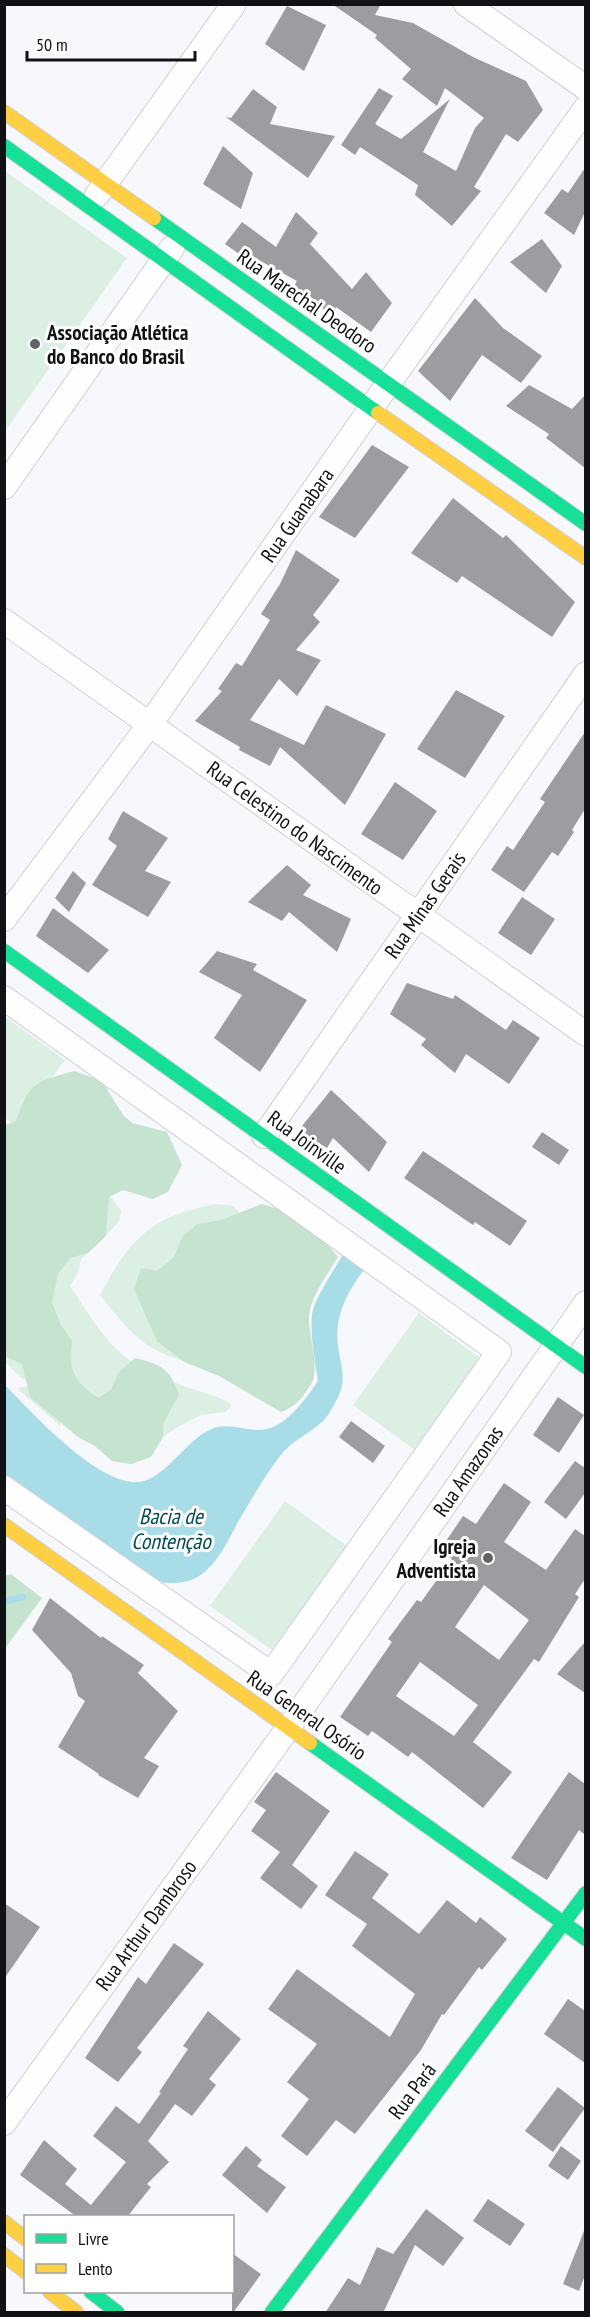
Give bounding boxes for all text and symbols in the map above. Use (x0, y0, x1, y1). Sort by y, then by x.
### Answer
scale bar (27, 24, 195, 62)
text: 50 m (36, 33, 68, 56)
street label: Rua Marechal Deodoro (232, 243, 382, 359)
place label: Associação Atlética do Banco do Brasil (46, 319, 189, 370)
marker: Associação Atlética do Banco do Brasil (28, 337, 42, 351)
street label: Rua Guanabara (255, 463, 339, 567)
street label: Rua Celestino do Nascimento (202, 755, 388, 901)
street label: Rua Minas Gerais (378, 846, 472, 964)
street label: Rua Joinville (262, 1104, 352, 1180)
street label: Rua Amazonas (427, 1420, 509, 1522)
water label: Bacia de Contenção (131, 1502, 212, 1555)
place label: Igreja Adventista (395, 1533, 476, 1584)
marker: Igreja Adventista (481, 1551, 495, 1565)
street label: Rua General Osório (242, 1664, 372, 1766)
street label: Rua Arthur Dambroso (89, 1854, 203, 1996)
street label: Rua Pará (382, 2058, 442, 2124)
legend (24, 2215, 234, 2293)
text: Livre (78, 2227, 109, 2250)
text: Lento (78, 2257, 113, 2280)

